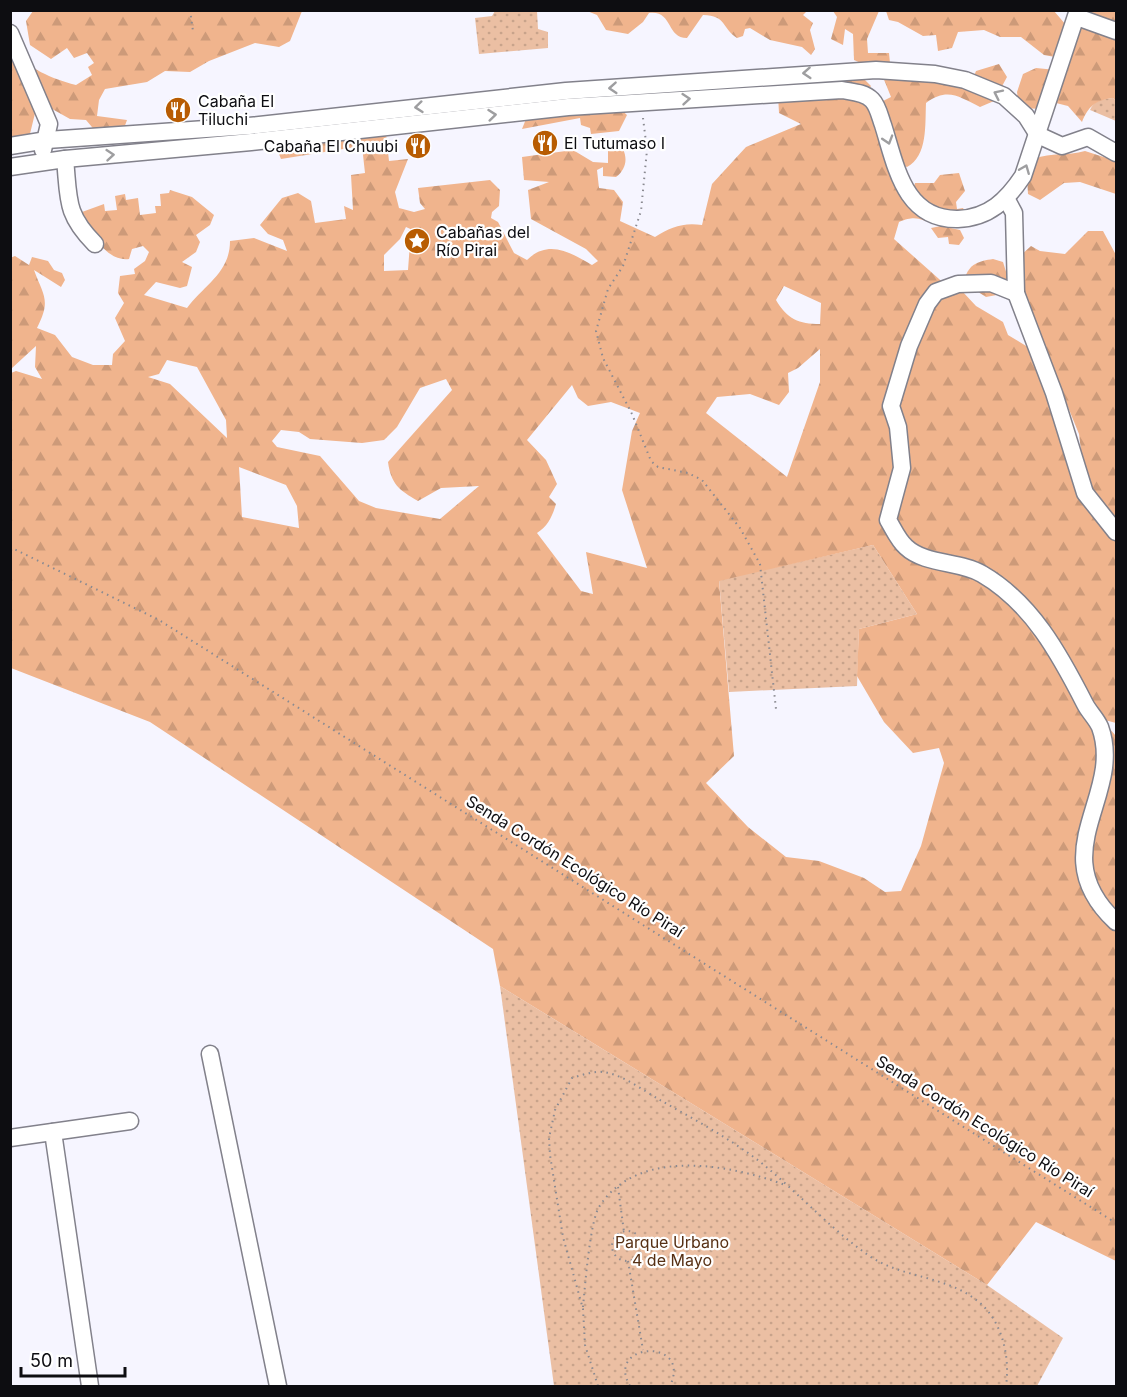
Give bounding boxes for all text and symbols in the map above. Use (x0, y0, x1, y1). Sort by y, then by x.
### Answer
one-way arrow (803, 66, 812, 79)
one-way arrow (608, 81, 617, 94)
one-way arrow (994, 90, 1005, 102)
place label: Cabaña El Tiluchi (198, 91, 274, 129)
one-way arrow (682, 93, 691, 106)
restaurant icon: Cabaña El Tiluchi (163, 95, 193, 125)
one-way arrow (414, 100, 423, 113)
one-way arrow (487, 109, 497, 122)
restaurant icon: El Tutumaso I (530, 128, 560, 158)
restaurant icon: Cabaña El Chuubi (403, 131, 433, 161)
place label: El Tutumaso I (564, 133, 665, 153)
one-way arrow (880, 134, 893, 145)
place label: Cabaña El Chuubi (264, 136, 398, 156)
one-way arrow (106, 149, 115, 162)
one-way arrow (1018, 164, 1030, 175)
place label: Cabañas del Río Pirai (436, 222, 530, 260)
place icon: Cabañas del Río Pirai (402, 226, 432, 256)
street label: Senda Cordón Ecológico Río Piraí (463, 791, 688, 941)
street label: Senda Cordón Ecológico Río Piraí (873, 1051, 1098, 1201)
park label: Parque Urbano 4 de Mayo (615, 1232, 729, 1270)
scale bar (21, 1340, 124, 1378)
text: 50 m (30, 1350, 73, 1371)

